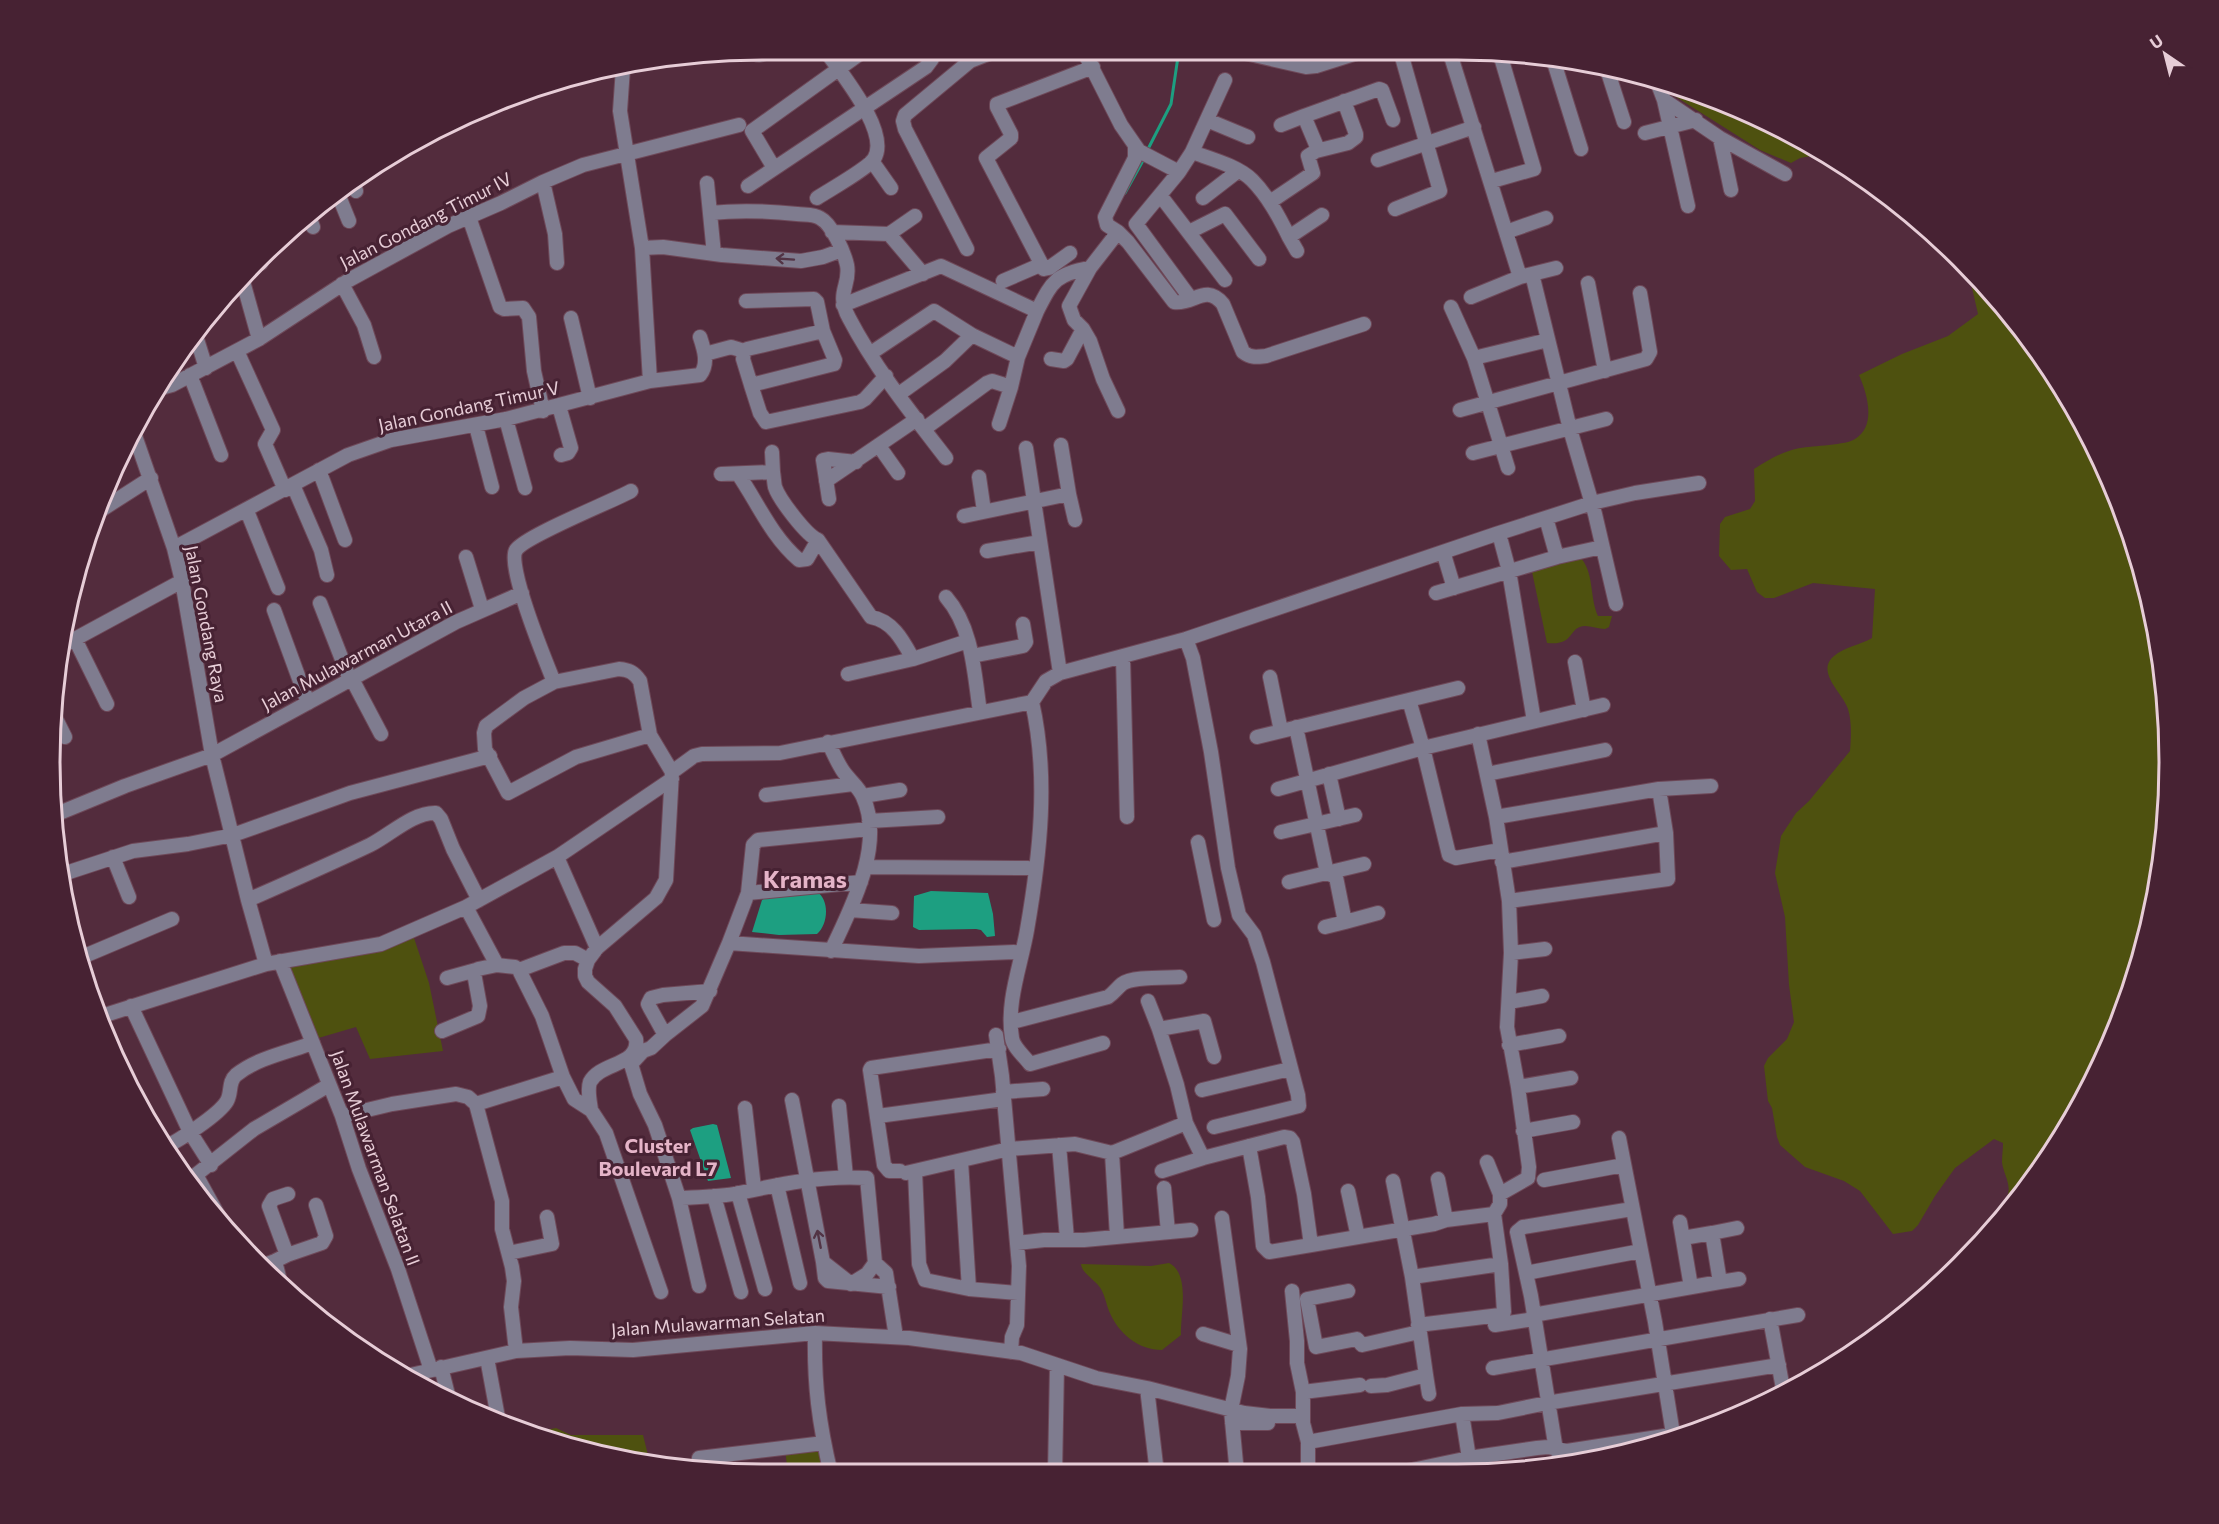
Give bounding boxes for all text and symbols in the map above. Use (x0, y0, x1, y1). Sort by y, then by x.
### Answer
north arrow (2135, 24, 2195, 84)
text: U (2146, 30, 2166, 52)
street label: Jalan Gondang Timur IV (336, 167, 515, 273)
one-way arrow (776, 254, 796, 265)
street label: Jalan Gondang Timur V (376, 376, 562, 436)
street label: Jalan Gondang Raya (181, 543, 233, 704)
street label: Jalan Mulawarman Utara II (257, 595, 456, 715)
district label: Kramas (763, 864, 847, 893)
street label: Jalan Mulawarman Selatan II (327, 1047, 425, 1268)
district label: Cluster Boulevard L7 (598, 1133, 718, 1180)
one-way arrow (813, 1230, 824, 1250)
street label: Jalan Mulawarman Selatan (610, 1304, 826, 1340)

